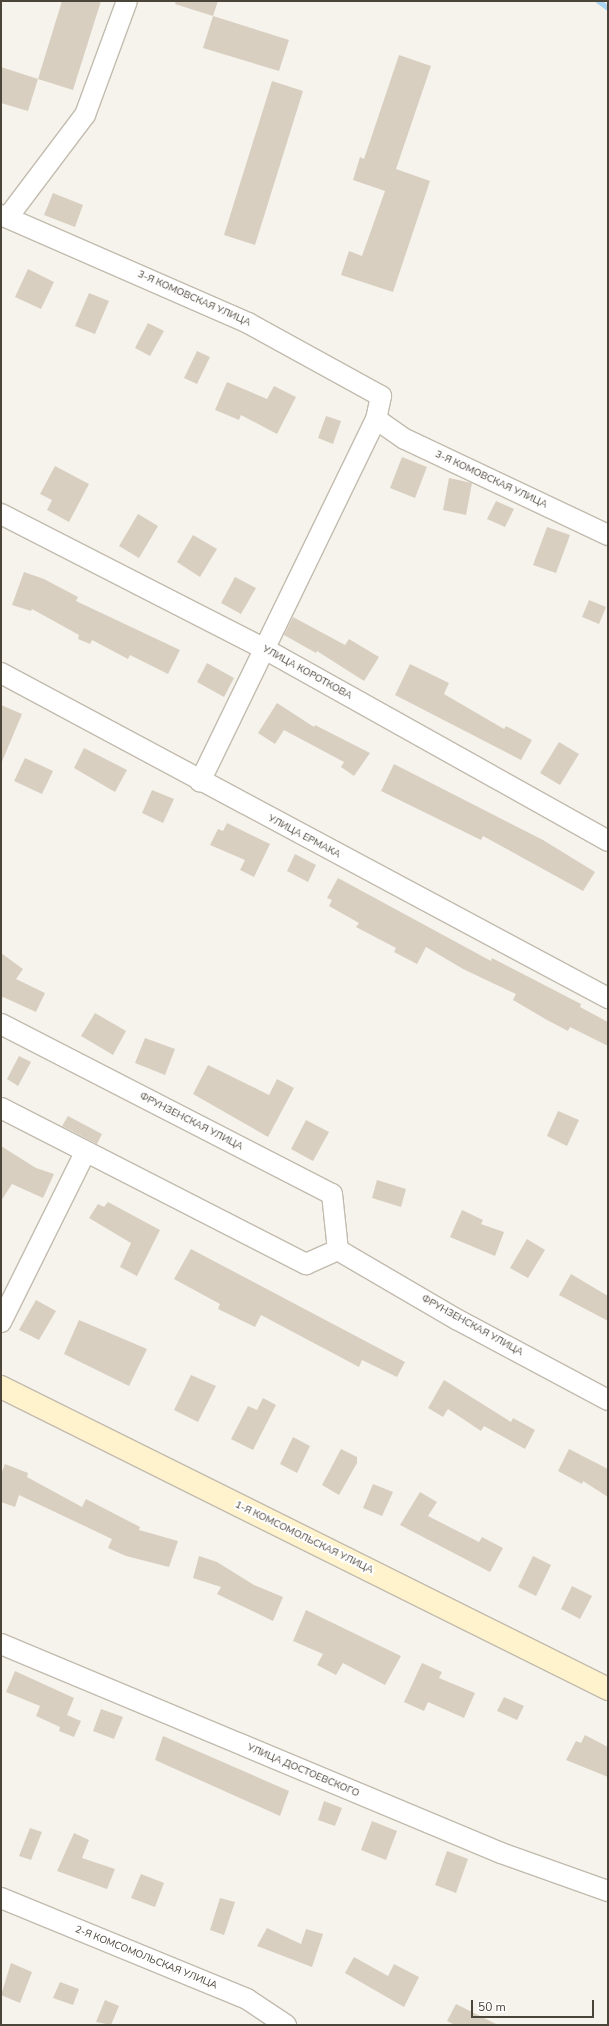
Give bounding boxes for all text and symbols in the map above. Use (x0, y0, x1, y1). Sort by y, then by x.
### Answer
street label: 3-Я КОМОВСКАЯ УЛИЦА (136, 269, 252, 329)
street label: 3-Я КОМОВСКАЯ УЛИЦА (433, 449, 549, 511)
street label: УЛИЦА КОРОТКОВА (260, 643, 354, 703)
street label: УЛИЦА ЕРМАКА (266, 813, 342, 861)
street label: ФРУНЗЕНСКАЯ УЛИЦА (137, 1091, 245, 1153)
street label: ФРУНЗЕНСКАЯ УЛИЦА (419, 1293, 525, 1359)
street label: 1-Я КОМСОМОЛЬСКАЯ УЛИЦА (233, 1499, 375, 1577)
street label: УЛИЦА ДОСТОЕВСКОГО (245, 1742, 361, 1800)
street label: 2-Я КОМСОМОЛЬСКАЯ УЛИЦА (73, 1924, 219, 1992)
scale bar (473, 1992, 596, 2018)
text: 50 m (478, 1999, 506, 2015)

